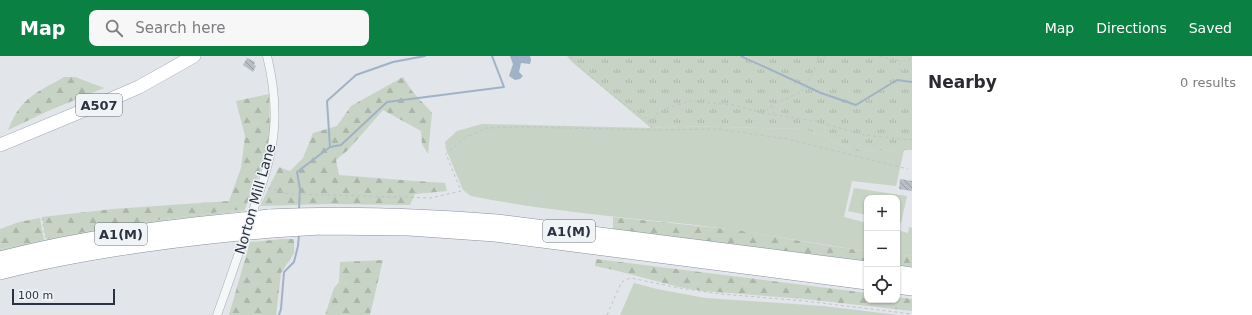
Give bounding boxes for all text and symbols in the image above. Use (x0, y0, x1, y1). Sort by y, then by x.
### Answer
search box (89, 10, 369, 46)
text: Map (20, 17, 65, 39)
icon: search (103, 17, 125, 39)
text: Search here (135, 19, 225, 37)
text: Map (1045, 20, 1074, 36)
text: Directions (1096, 20, 1167, 36)
text: Saved (1189, 20, 1232, 36)
text: Nearby (928, 72, 997, 92)
text: 0 results (1180, 75, 1236, 90)
road number: A507 (76, 94, 122, 116)
street label: Norton Mill Lane (232, 142, 278, 256)
map controls (864, 195, 900, 303)
button: + (864, 195, 900, 231)
road number: A1(M) (543, 220, 595, 242)
road number: A1(M) (95, 223, 147, 245)
button: − (864, 231, 900, 267)
button: locate (864, 267, 900, 303)
scale bar (12, 287, 115, 306)
text: 100 m (18, 289, 53, 302)

